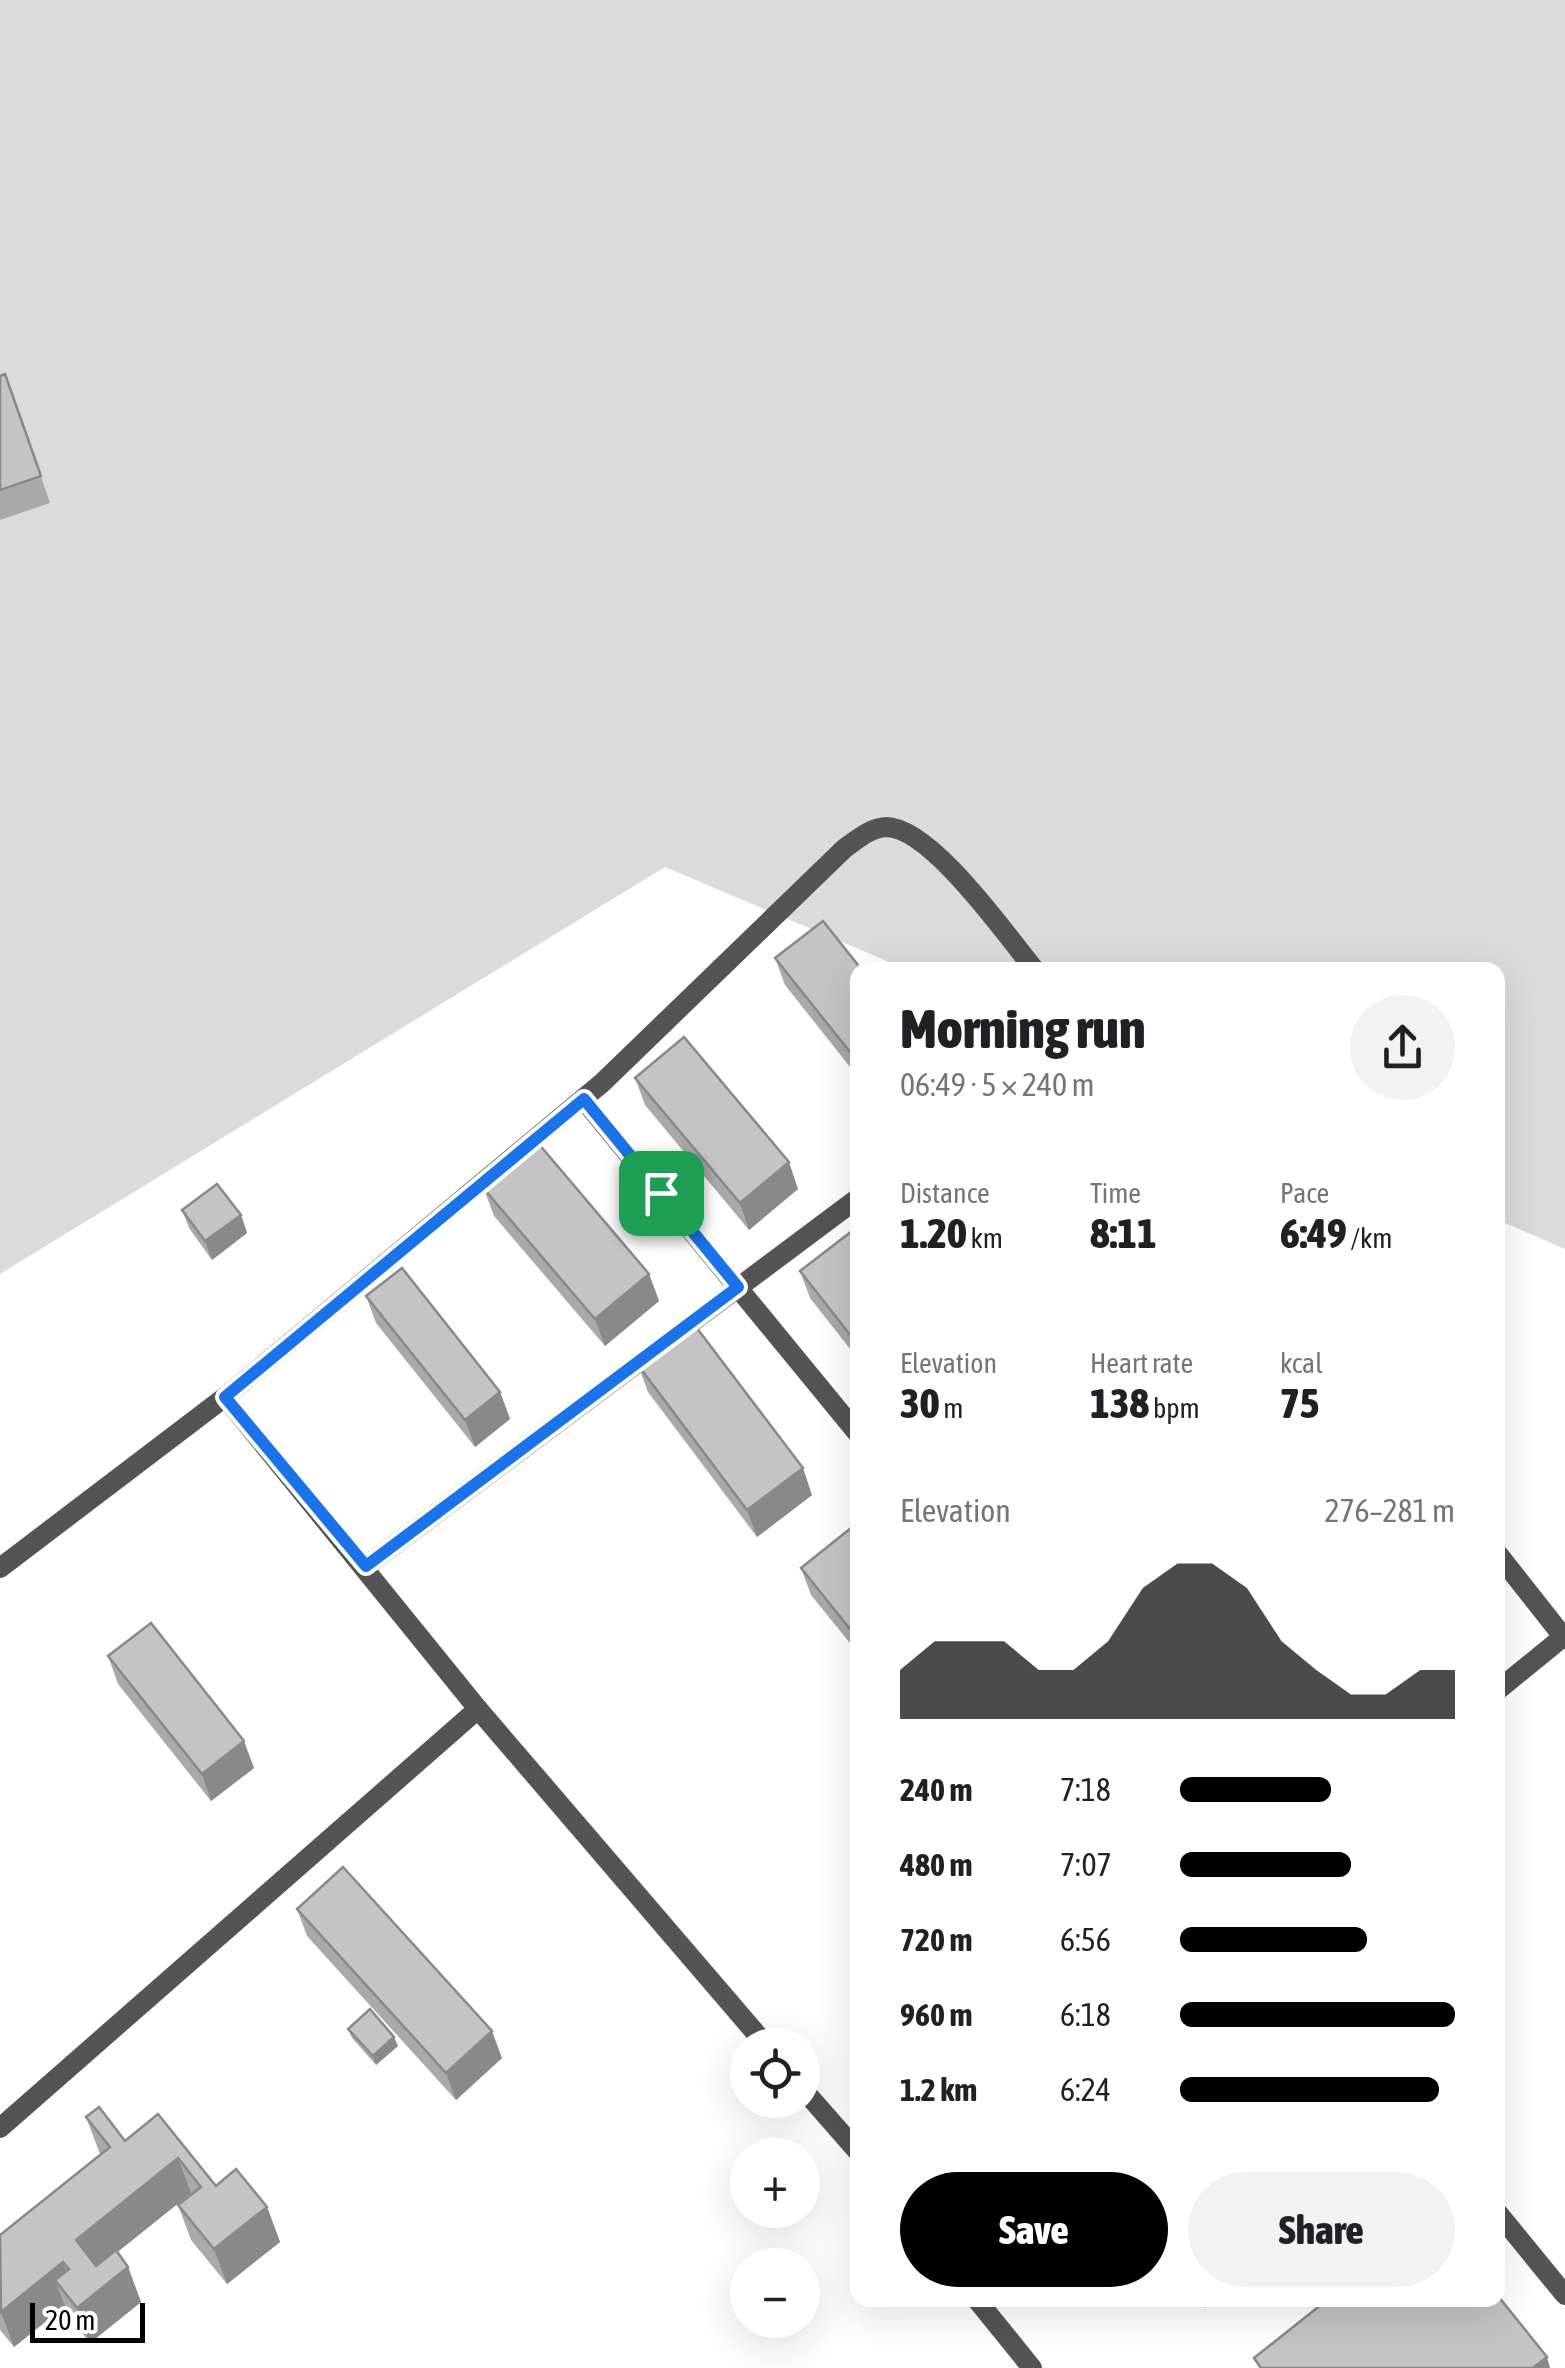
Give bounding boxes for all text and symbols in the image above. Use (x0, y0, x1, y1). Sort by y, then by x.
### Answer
button: share (1350, 995, 1455, 1100)
text: Morning run (900, 997, 1146, 1060)
text: 06:49 · 5 × 240 m (900, 1066, 1094, 1103)
pin (619, 1151, 704, 1236)
icon: arrive (634, 1166, 689, 1221)
text: Distance (900, 1177, 990, 1209)
text: Time (1090, 1177, 1141, 1209)
text: Pace (1280, 1177, 1329, 1209)
text: 1.20 (900, 1209, 967, 1257)
text: 8:11 (1090, 1209, 1157, 1257)
text: 6:49 (1280, 1209, 1347, 1257)
text: km (967, 1222, 1003, 1254)
text: /km (1347, 1222, 1392, 1254)
text: Elevation (900, 1347, 997, 1379)
text: Heart rate (1090, 1347, 1193, 1379)
text: kcal (1280, 1347, 1323, 1379)
text: 30 (900, 1379, 939, 1427)
text: 138 (1090, 1379, 1149, 1427)
text: 75 (1280, 1379, 1319, 1427)
text: m (939, 1392, 963, 1424)
text: bpm (1149, 1392, 1200, 1424)
text: Elevation (900, 1492, 1011, 1529)
text: 276–281 m (1325, 1492, 1455, 1529)
text: 240 m (900, 1771, 973, 1808)
text: 7:18 (1060, 1771, 1111, 1808)
text: 480 m (900, 1846, 973, 1883)
text: 7:07 (1060, 1846, 1111, 1883)
text: 720 m (900, 1921, 973, 1958)
text: 6:56 (1060, 1921, 1111, 1958)
text: 960 m (900, 1996, 973, 2033)
text: 6:18 (1060, 1996, 1111, 2033)
map controls (730, 2028, 820, 2338)
button: locate (730, 2028, 820, 2118)
text: 1.2 km (900, 2071, 977, 2108)
text: 6:24 (1060, 2071, 1111, 2108)
button: + (730, 2138, 820, 2228)
button: Save (900, 2172, 1168, 2287)
button: Share (1188, 2172, 1455, 2287)
button: − (730, 2248, 820, 2338)
scale bar (30, 2298, 145, 2342)
text: 20 m (45, 2304, 95, 2336)

